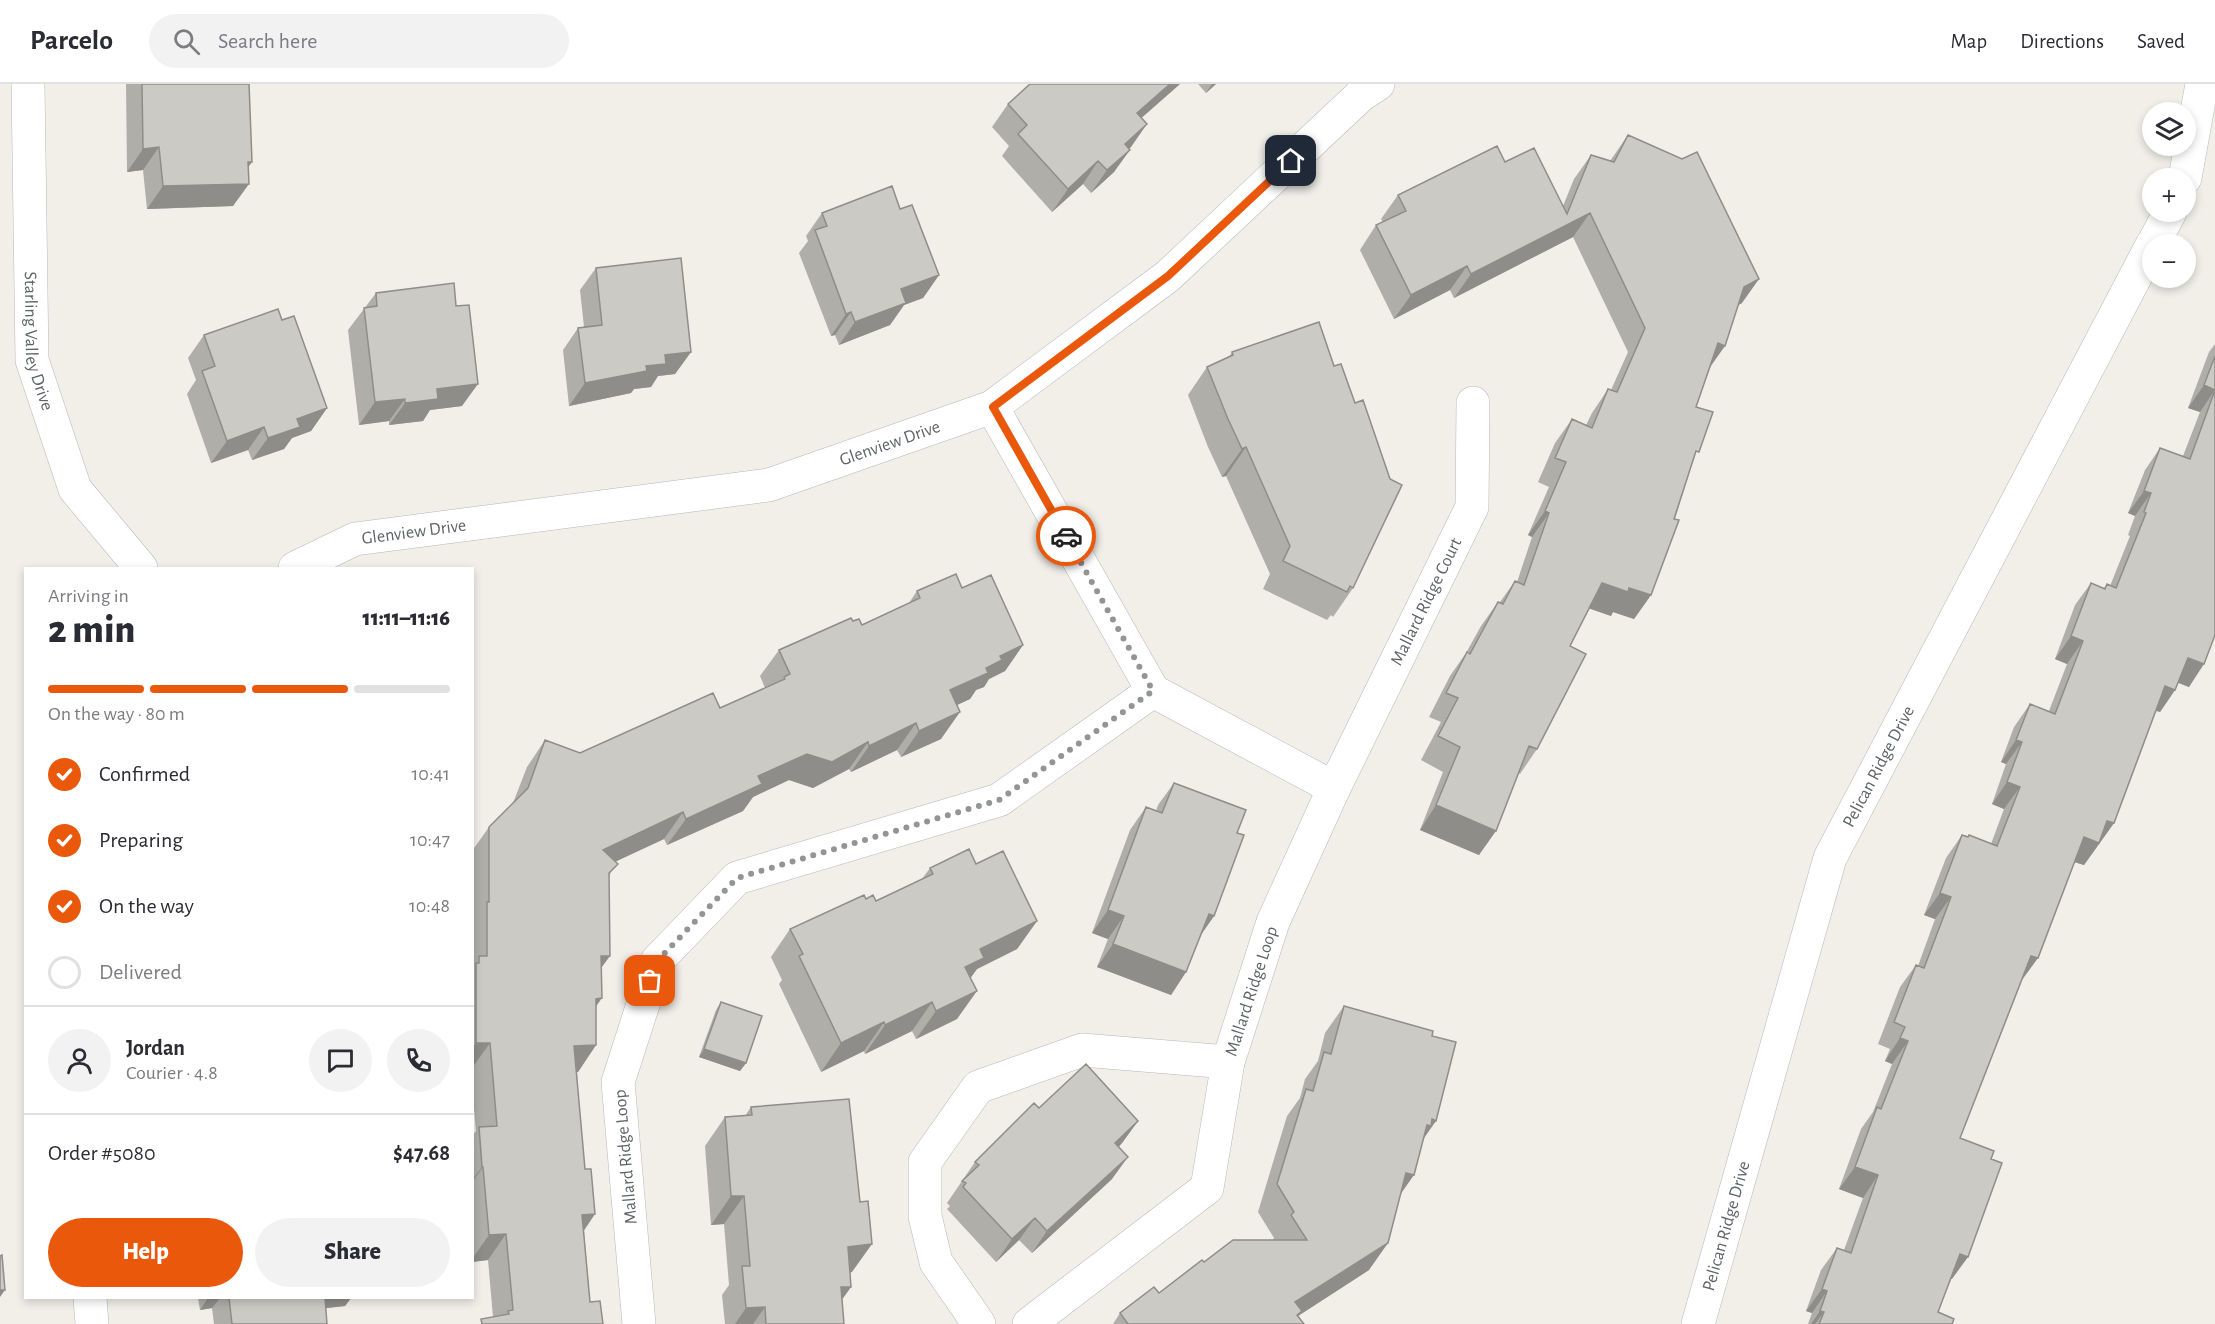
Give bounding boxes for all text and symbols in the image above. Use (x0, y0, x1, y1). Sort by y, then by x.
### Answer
search box (149, 14, 569, 68)
icon: search (170, 25, 203, 58)
text: Parcelo (30, 27, 113, 55)
text: Search here (218, 30, 317, 52)
text: Map (1951, 31, 1987, 52)
text: Directions (2020, 31, 2104, 52)
text: Saved (2137, 31, 2185, 52)
map controls (2142, 102, 2196, 288)
button: layers (2142, 102, 2196, 156)
pin (1265, 135, 1316, 186)
icon: home (1274, 144, 1307, 177)
button: + (2142, 168, 2196, 222)
button: − (2142, 234, 2196, 288)
street label: Starling Valley Drive (21, 271, 56, 413)
street label: Glenview Drive (837, 418, 943, 470)
courier (1036, 506, 1096, 566)
street label: Glenview Drive (361, 517, 467, 548)
icon: car (1050, 520, 1083, 553)
street label: Mallard Ridge Court (1388, 535, 1466, 668)
text: Arriving in (48, 586, 129, 606)
text: 11:11–11:16 (363, 607, 450, 629)
text: 2 min (48, 611, 135, 650)
street label: Pelican Ridge Drive (1840, 703, 1918, 830)
text: On the way · 80 m (48, 704, 185, 724)
icon: check (48, 758, 81, 791)
text: Confirmed (99, 763, 190, 785)
text: 10:41 (411, 764, 450, 784)
icon: check (48, 824, 81, 857)
text: Preparing (99, 829, 183, 851)
text: 10:47 (410, 830, 450, 850)
icon: check (48, 890, 81, 923)
text: On the way (99, 895, 194, 917)
text: 10:48 (409, 896, 450, 916)
street label: Mallard Ridge Loop (1222, 924, 1281, 1058)
pin (624, 955, 675, 1006)
text: Delivered (99, 961, 182, 983)
icon: bag (633, 964, 666, 997)
button: person (48, 1029, 111, 1092)
button: chat (309, 1029, 372, 1092)
button: phone (387, 1029, 450, 1092)
text: Jordan (126, 1037, 185, 1059)
text: Courier · 4.8 (126, 1063, 218, 1083)
street label: Mallard Ridge Loop (611, 1089, 641, 1225)
text: Order #5080 (48, 1142, 156, 1164)
text: $47.68 (393, 1142, 450, 1164)
street label: Pelican Ridge Drive (1700, 1159, 1754, 1293)
button: Help (48, 1218, 243, 1287)
button: Share (255, 1218, 450, 1287)

